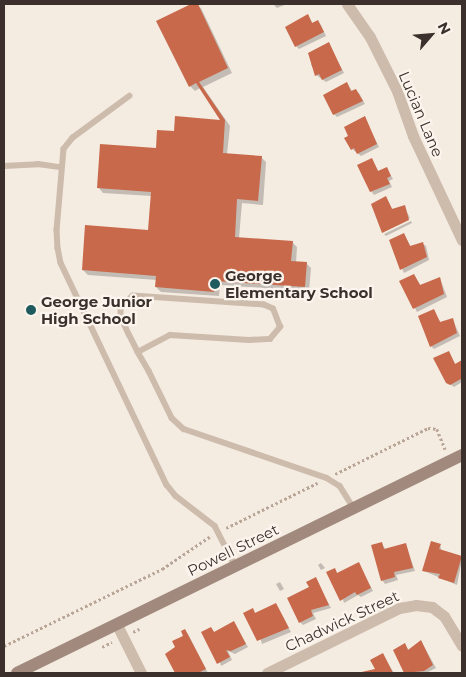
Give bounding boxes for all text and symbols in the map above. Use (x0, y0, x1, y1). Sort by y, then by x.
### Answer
north arrow (406, 10, 456, 60)
text: N (434, 19, 455, 37)
street label: Lucian Lane (395, 69, 447, 159)
place label: George Elementary School (225, 266, 373, 301)
marker: George Elementary School (209, 278, 221, 290)
place label: George Junior High School (41, 292, 152, 327)
marker: George Junior High School (25, 304, 37, 316)
street label: Powell Street (185, 520, 281, 580)
street label: Chadwick Street (282, 587, 402, 655)

